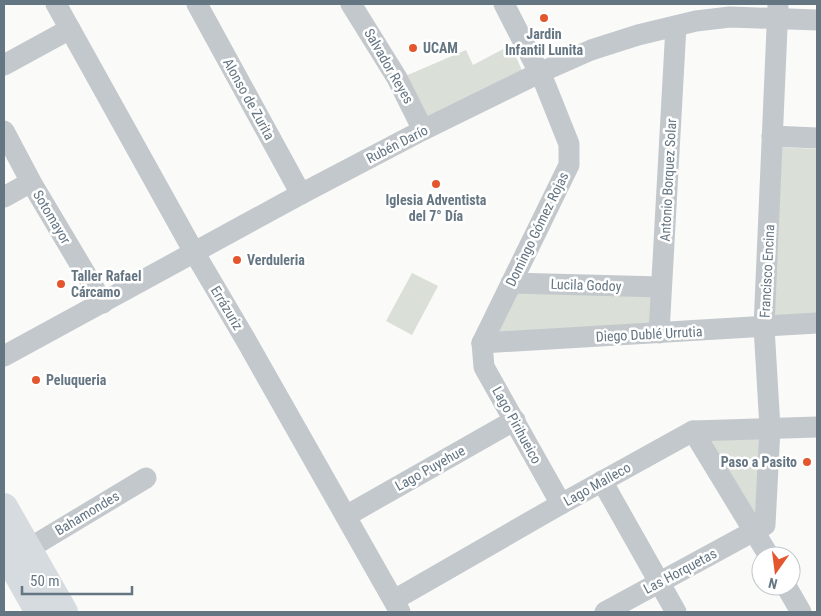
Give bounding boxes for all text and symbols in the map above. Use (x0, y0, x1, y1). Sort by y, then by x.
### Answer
marker: Jardin Infantil Lunita (538, 12, 550, 24)
street label: Salvador Reyes (361, 26, 417, 106)
place label: Jardin Infantil Lunita (505, 26, 583, 58)
place label: UCAM (423, 40, 458, 56)
marker: UCAM (407, 42, 419, 54)
street label: Alonso de Zurita (220, 55, 278, 143)
street label: Antonio Borquez Solar (657, 118, 679, 242)
street label: Rubén Darío (364, 122, 430, 166)
street label: Domingo Gómez Rojas (502, 169, 572, 289)
marker: Iglesia Adventista del 7° Día (430, 178, 442, 190)
street label: Sotomayor (30, 187, 74, 247)
place label: Iglesia Adventista del 7° Día (386, 192, 487, 224)
street label: Francisco Encina (757, 224, 777, 318)
place label: Verduleria (247, 252, 305, 268)
marker: Verduleria (231, 254, 243, 266)
place label: Taller Rafael Cárcamo (71, 268, 141, 300)
street label: Lucila Godoy (550, 276, 622, 294)
marker: Taller Rafael Cárcamo (55, 278, 67, 290)
street label: Errázuriz (208, 283, 246, 333)
street label: Diego Dublé Urrutia (595, 323, 703, 345)
place label: Peluqueria (46, 372, 107, 388)
marker: Peluqueria (30, 374, 42, 386)
street label: Lago Pirihueico (489, 384, 545, 466)
street label: Lago Puyehue (392, 442, 468, 494)
place label: Paso a Pasito (721, 454, 797, 470)
marker: Paso a Pasito (801, 456, 813, 468)
street label: Lago Malleco (561, 459, 633, 509)
street label: Bahamondes (52, 488, 122, 538)
street label: Las Horquetas (641, 545, 719, 597)
north arrow (751, 546, 801, 596)
scale bar (22, 564, 132, 596)
text: 50 m (30, 572, 60, 590)
text: N (767, 575, 779, 592)

